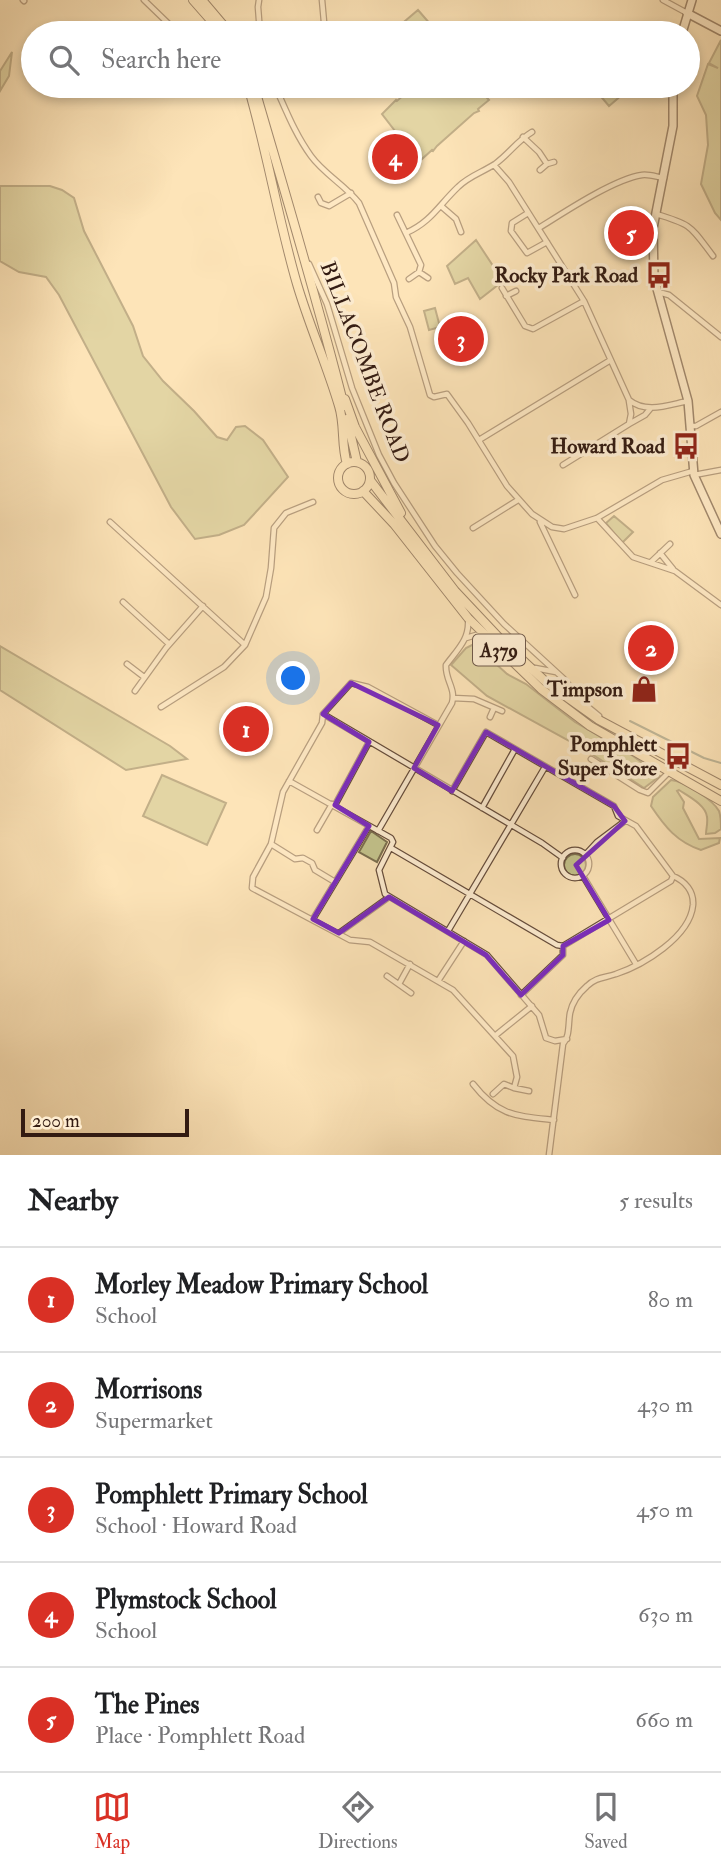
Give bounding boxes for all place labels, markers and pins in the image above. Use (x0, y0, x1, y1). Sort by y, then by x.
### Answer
pin: 4 (372, 131, 418, 183)
pin: 5 (608, 207, 654, 259)
bus stop icon: Rocky Park Road (644, 260, 674, 290)
place label: Rocky Park Road (494, 262, 639, 289)
pin: 3 (438, 313, 484, 365)
bus stop icon: Howard Road (671, 431, 701, 461)
place label: Howard Road (550, 433, 666, 460)
pin: 2 (628, 622, 674, 674)
shop icon: Timpson (629, 674, 659, 704)
place label: Timpson (546, 676, 623, 703)
pin: 1 (223, 703, 269, 755)
place label: Pomphlett Super Store (558, 731, 657, 782)
bus stop icon: Pomphlett Super Store (663, 741, 693, 771)

